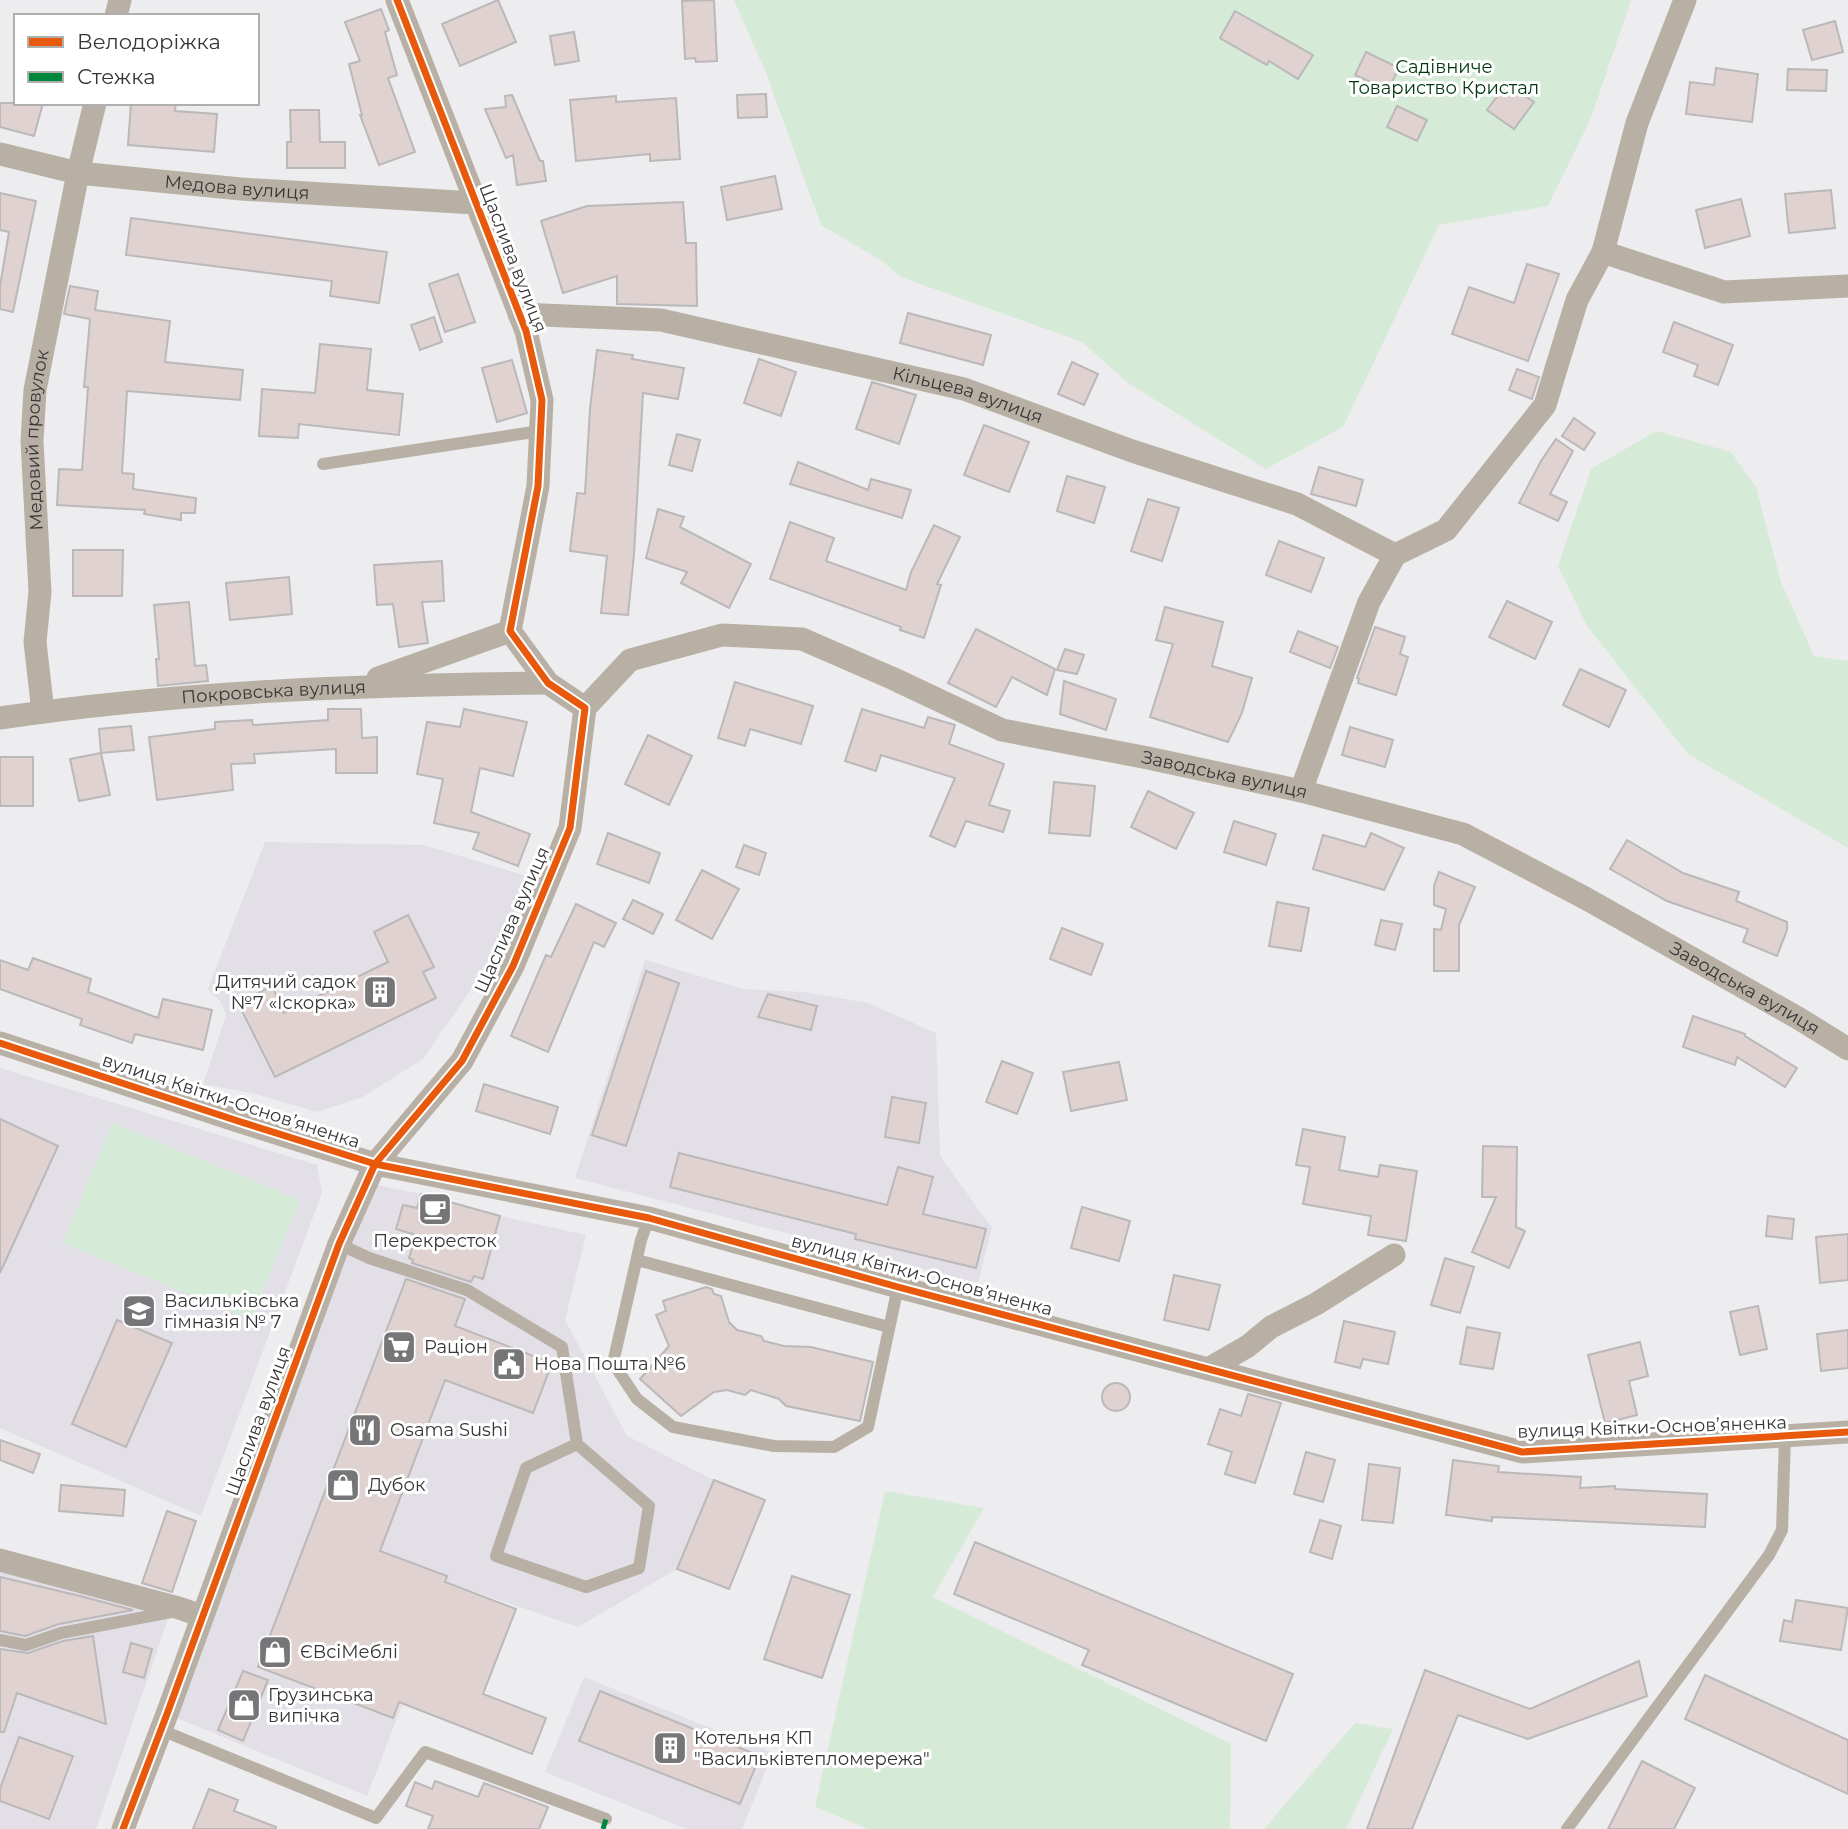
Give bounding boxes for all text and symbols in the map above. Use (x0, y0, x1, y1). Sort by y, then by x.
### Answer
legend (14, 14, 259, 105)
text: Велодоріжка (77, 29, 221, 54)
park label: Садівниче Товариство Кристал (1349, 56, 1539, 99)
text: Стежка (77, 64, 155, 89)
street label: Медова вулиця (164, 171, 310, 204)
street label: Щаслива вулиця (474, 180, 552, 336)
street label: Медовий провулок (21, 347, 54, 531)
street label: Кільцева вулиця (890, 362, 1046, 428)
street label: Покровська вулиця (180, 676, 366, 708)
street label: Заводська вулиця (1140, 746, 1310, 803)
street label: Щаслива вулиця (470, 843, 554, 997)
street label: Заводська вулиця (1666, 937, 1824, 1040)
place label: Дитячий садок №7 «Іскорка» (216, 971, 357, 1014)
building icon: Дитячий садок №7 «Іскорка» (361, 973, 399, 1011)
street label: вулиця Квітки-Основʼяненка (99, 1049, 363, 1153)
cafe icon: Перекресток (416, 1190, 454, 1228)
street label: вулиця Квітки-Основʼяненка (789, 1229, 1055, 1321)
place label: Перекресток (373, 1230, 497, 1252)
place label: Васильківська гімназія № 7 (164, 1290, 299, 1333)
school or university icon: Васильківська гімназія № 7 (120, 1292, 158, 1330)
supermarket icon: Раціон (380, 1328, 418, 1366)
place label: Раціон (424, 1336, 488, 1358)
street label: Щаслива вулиця (221, 1343, 295, 1499)
public building icon: Нова Пошта №6 (490, 1345, 528, 1383)
place label: Нова Пошта №6 (534, 1353, 686, 1375)
restaurant icon: Osama Sushi (346, 1411, 384, 1449)
street label: вулиця Квітки-Основʼяненка (1517, 1411, 1787, 1443)
place label: Osama Sushi (390, 1419, 508, 1441)
shop icon: Дубок (324, 1466, 362, 1504)
place label: Дубок (368, 1474, 426, 1496)
shop icon: ЄВсіМеблі (256, 1633, 294, 1671)
place label: ЄВсіМеблі (300, 1641, 398, 1663)
place label: Грузинська випічка (268, 1684, 373, 1727)
shop icon: Грузинська випічка (225, 1686, 263, 1724)
place label: Котельня КП "Васильківтепломережа" (694, 1727, 930, 1770)
building icon: Котельня КП "Васильківтепломережа" (651, 1729, 689, 1767)

